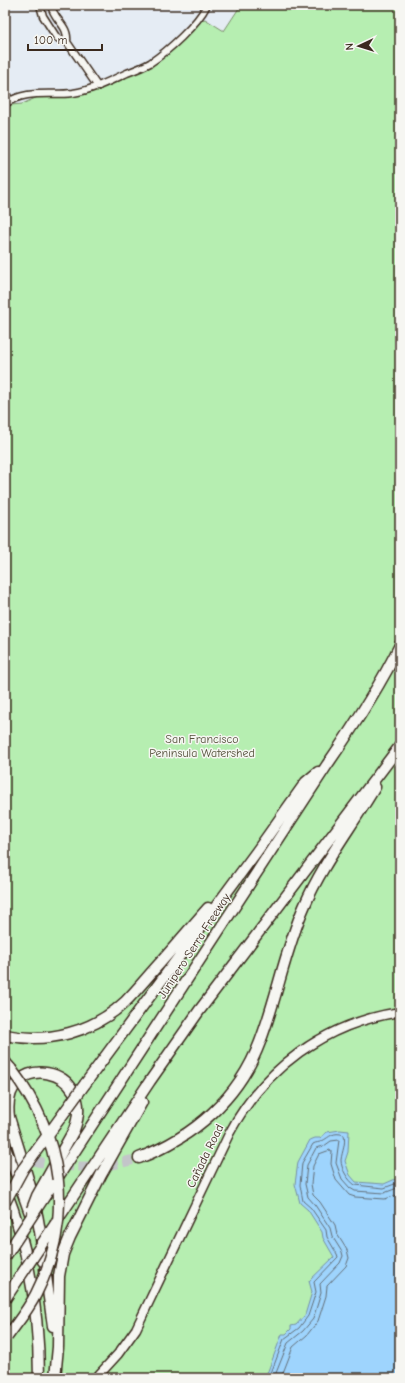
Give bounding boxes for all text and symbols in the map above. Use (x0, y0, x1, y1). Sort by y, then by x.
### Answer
scale bar (28, 26, 102, 52)
north arrow (339, 26, 379, 66)
text: 100 m (34, 33, 67, 47)
text: N (343, 43, 356, 51)
park label: San Francisco Peninsula Watershed (149, 732, 255, 760)
street label: Junipero Serra Freeway (155, 890, 234, 1001)
street label: Cañada Road (184, 1122, 226, 1190)

